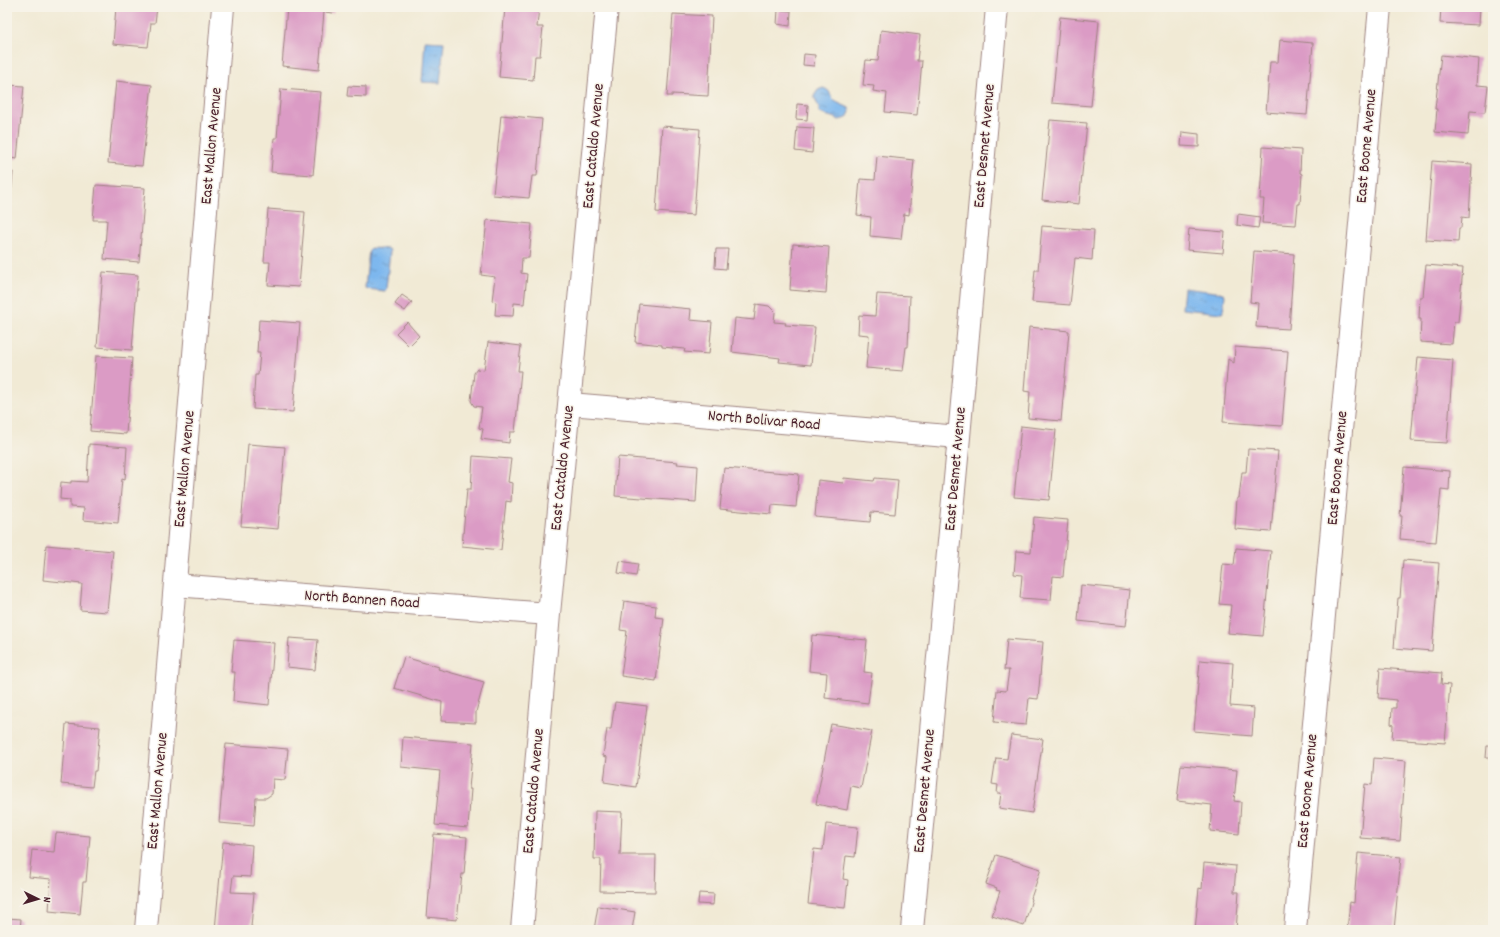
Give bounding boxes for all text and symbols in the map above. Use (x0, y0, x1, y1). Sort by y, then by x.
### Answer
street label: East Cataldo Avenue (577, 82, 611, 210)
street label: East Desmet Avenue (968, 83, 1002, 209)
street label: East Mallon Avenue (195, 86, 229, 206)
street label: East Boone Avenue (1351, 88, 1383, 204)
street label: East Cataldo Avenue (545, 404, 581, 532)
street label: North Bolivar Road (707, 405, 821, 437)
street label: East Desmet Avenue (939, 406, 973, 532)
street label: East Mallon Avenue (168, 409, 202, 529)
street label: East Boone Avenue (1322, 410, 1354, 526)
street label: North Bannen Road (303, 584, 421, 616)
street label: East Cataldo Avenue (517, 727, 551, 855)
street label: East Desmet Avenue (908, 728, 942, 854)
street label: East Mallon Avenue (141, 731, 175, 851)
street label: East Boone Avenue (1292, 733, 1324, 849)
north arrow (18, 879, 58, 919)
text: N (38, 896, 54, 904)

